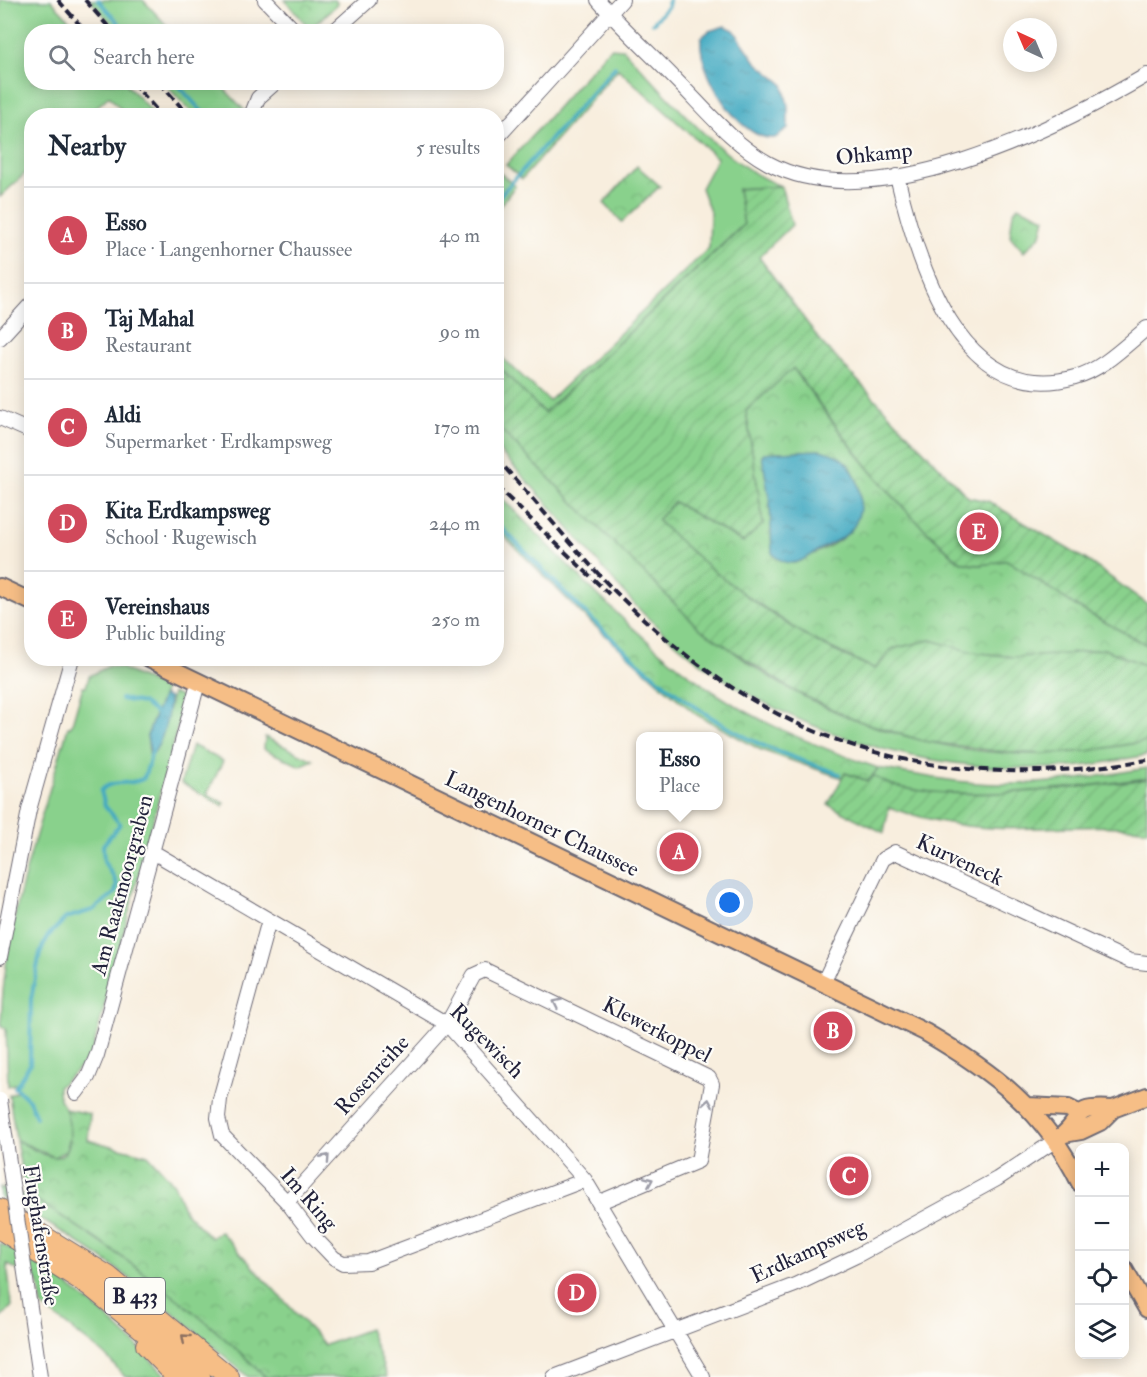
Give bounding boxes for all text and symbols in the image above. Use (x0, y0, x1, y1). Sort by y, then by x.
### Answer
north arrow (1003, 18, 1057, 72)
search box (24, 24, 504, 90)
icon: search (45, 41, 78, 74)
text: Search here (93, 43, 195, 71)
text: Nearby (48, 131, 126, 163)
text: 5 results (416, 135, 480, 160)
street label: Ohkamp (834, 136, 914, 173)
text: Esso (105, 209, 147, 237)
text: A (61, 223, 74, 248)
text: 40 m (439, 223, 480, 248)
text: Place · Langenhorner Chaussee (105, 237, 352, 262)
text: Taj Mahal (105, 305, 194, 333)
text: B (61, 319, 74, 344)
text: 90 m (440, 319, 480, 344)
text: Restaurant (105, 333, 192, 358)
text: Aldi (105, 401, 141, 429)
text: C (60, 415, 75, 440)
text: 170 m (434, 415, 480, 440)
text: Supermarket · Erdkampsweg (105, 429, 332, 454)
text: Kita Erdkampsweg (105, 497, 270, 525)
pin: E (960, 510, 998, 554)
text: D (59, 511, 76, 536)
text: 240 m (429, 511, 480, 536)
text: School · Rugewisch (105, 525, 257, 550)
text: Vereinshaus (105, 593, 209, 621)
text: E (60, 607, 75, 632)
text: 250 m (431, 607, 480, 632)
text: Public building (105, 621, 225, 646)
popup (636, 732, 723, 810)
text: Esso (659, 745, 700, 773)
street label: Langenhorner Chaussee (440, 765, 644, 883)
text: Place (659, 773, 700, 798)
street label: Am Raakmoorgraben (84, 792, 160, 979)
street label: Kurveneck (912, 828, 1009, 893)
pin: A (660, 830, 698, 874)
your location (715, 888, 744, 917)
street label: Klewerkoppel (597, 991, 717, 1070)
street label: Rugewisch (444, 998, 531, 1085)
one-way arrow (553, 999, 564, 1011)
pin: B (814, 1008, 852, 1054)
street label: Rosenreihe (329, 1029, 415, 1121)
one-way arrow (702, 1098, 714, 1108)
map controls (1075, 1143, 1129, 1359)
button: + (1075, 1143, 1129, 1197)
one-way arrow (319, 1154, 330, 1165)
pin: C (830, 1154, 868, 1198)
street label: Flughafenstraße (16, 1162, 66, 1308)
street label: Im Ring (274, 1162, 345, 1237)
one-way arrow (643, 1176, 654, 1188)
button: − (1075, 1197, 1129, 1251)
street label: Erdkampsweg (746, 1212, 871, 1291)
button: locate (1075, 1251, 1129, 1305)
pin: D (558, 1270, 596, 1316)
road number: B 433 (105, 1278, 165, 1314)
button: layers (1075, 1305, 1129, 1359)
one-way arrow (181, 1334, 192, 1345)

